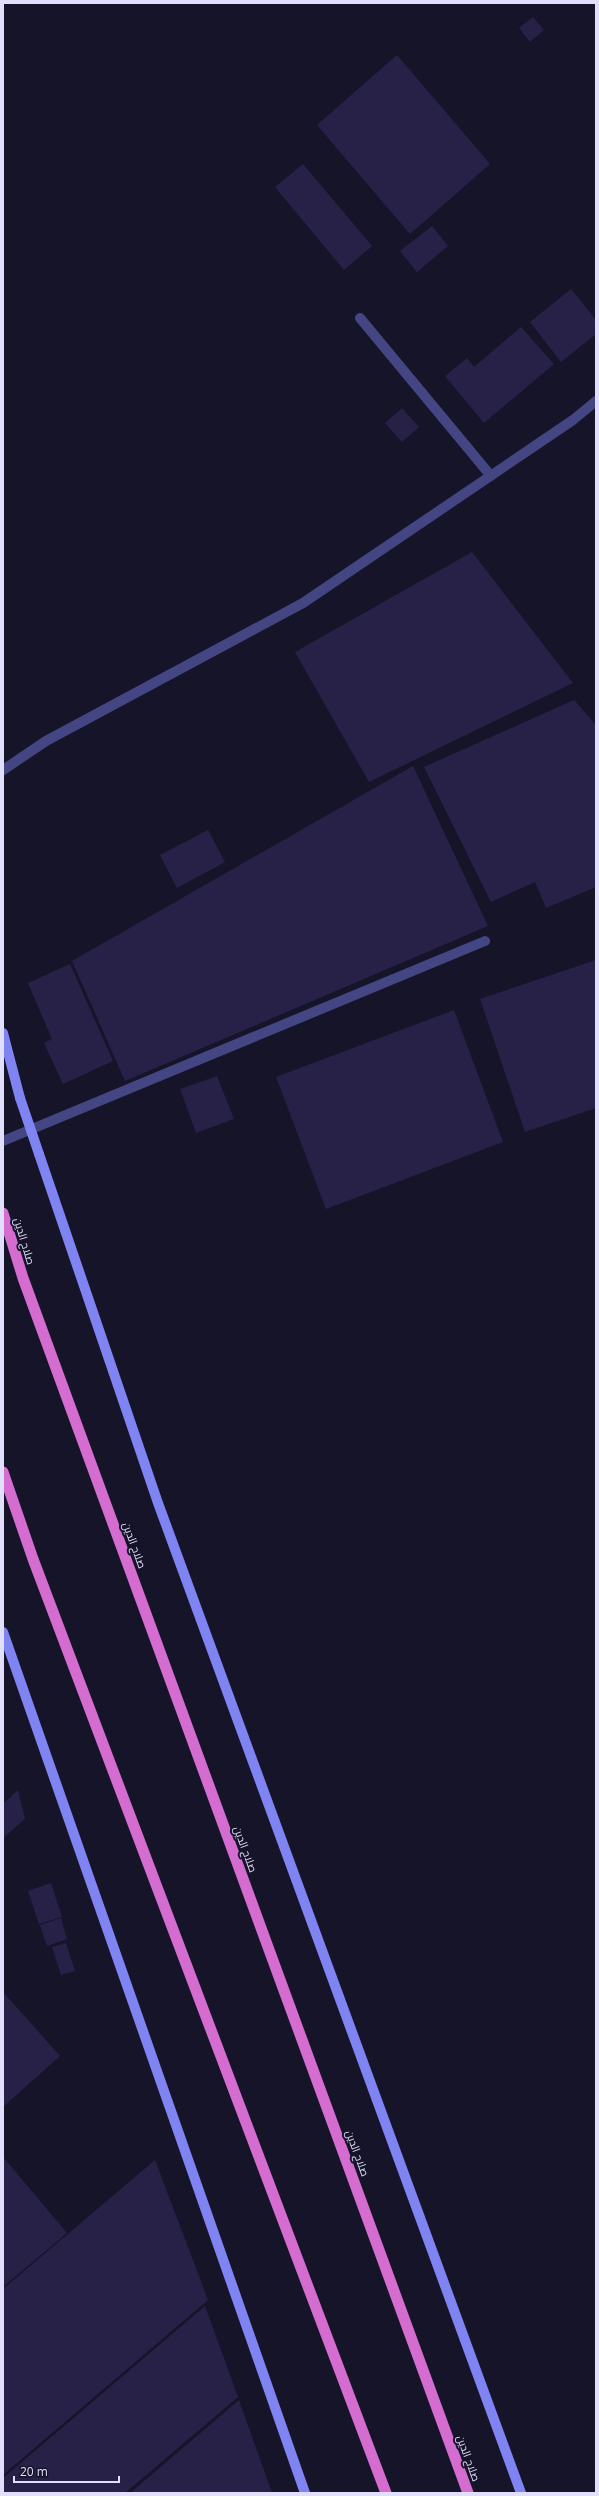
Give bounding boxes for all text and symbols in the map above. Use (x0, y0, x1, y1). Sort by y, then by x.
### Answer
street label: صلاح الدين (10, 1216, 39, 1267)
street label: صلاح الدين (119, 1520, 150, 1571)
street label: صلاح الدين (230, 1824, 261, 1875)
street label: صلاح الدين (342, 2128, 373, 2179)
street label: صلاح الدين (453, 2433, 484, 2484)
scale bar (14, 2458, 119, 2484)
text: 20 m (20, 2463, 48, 2480)

